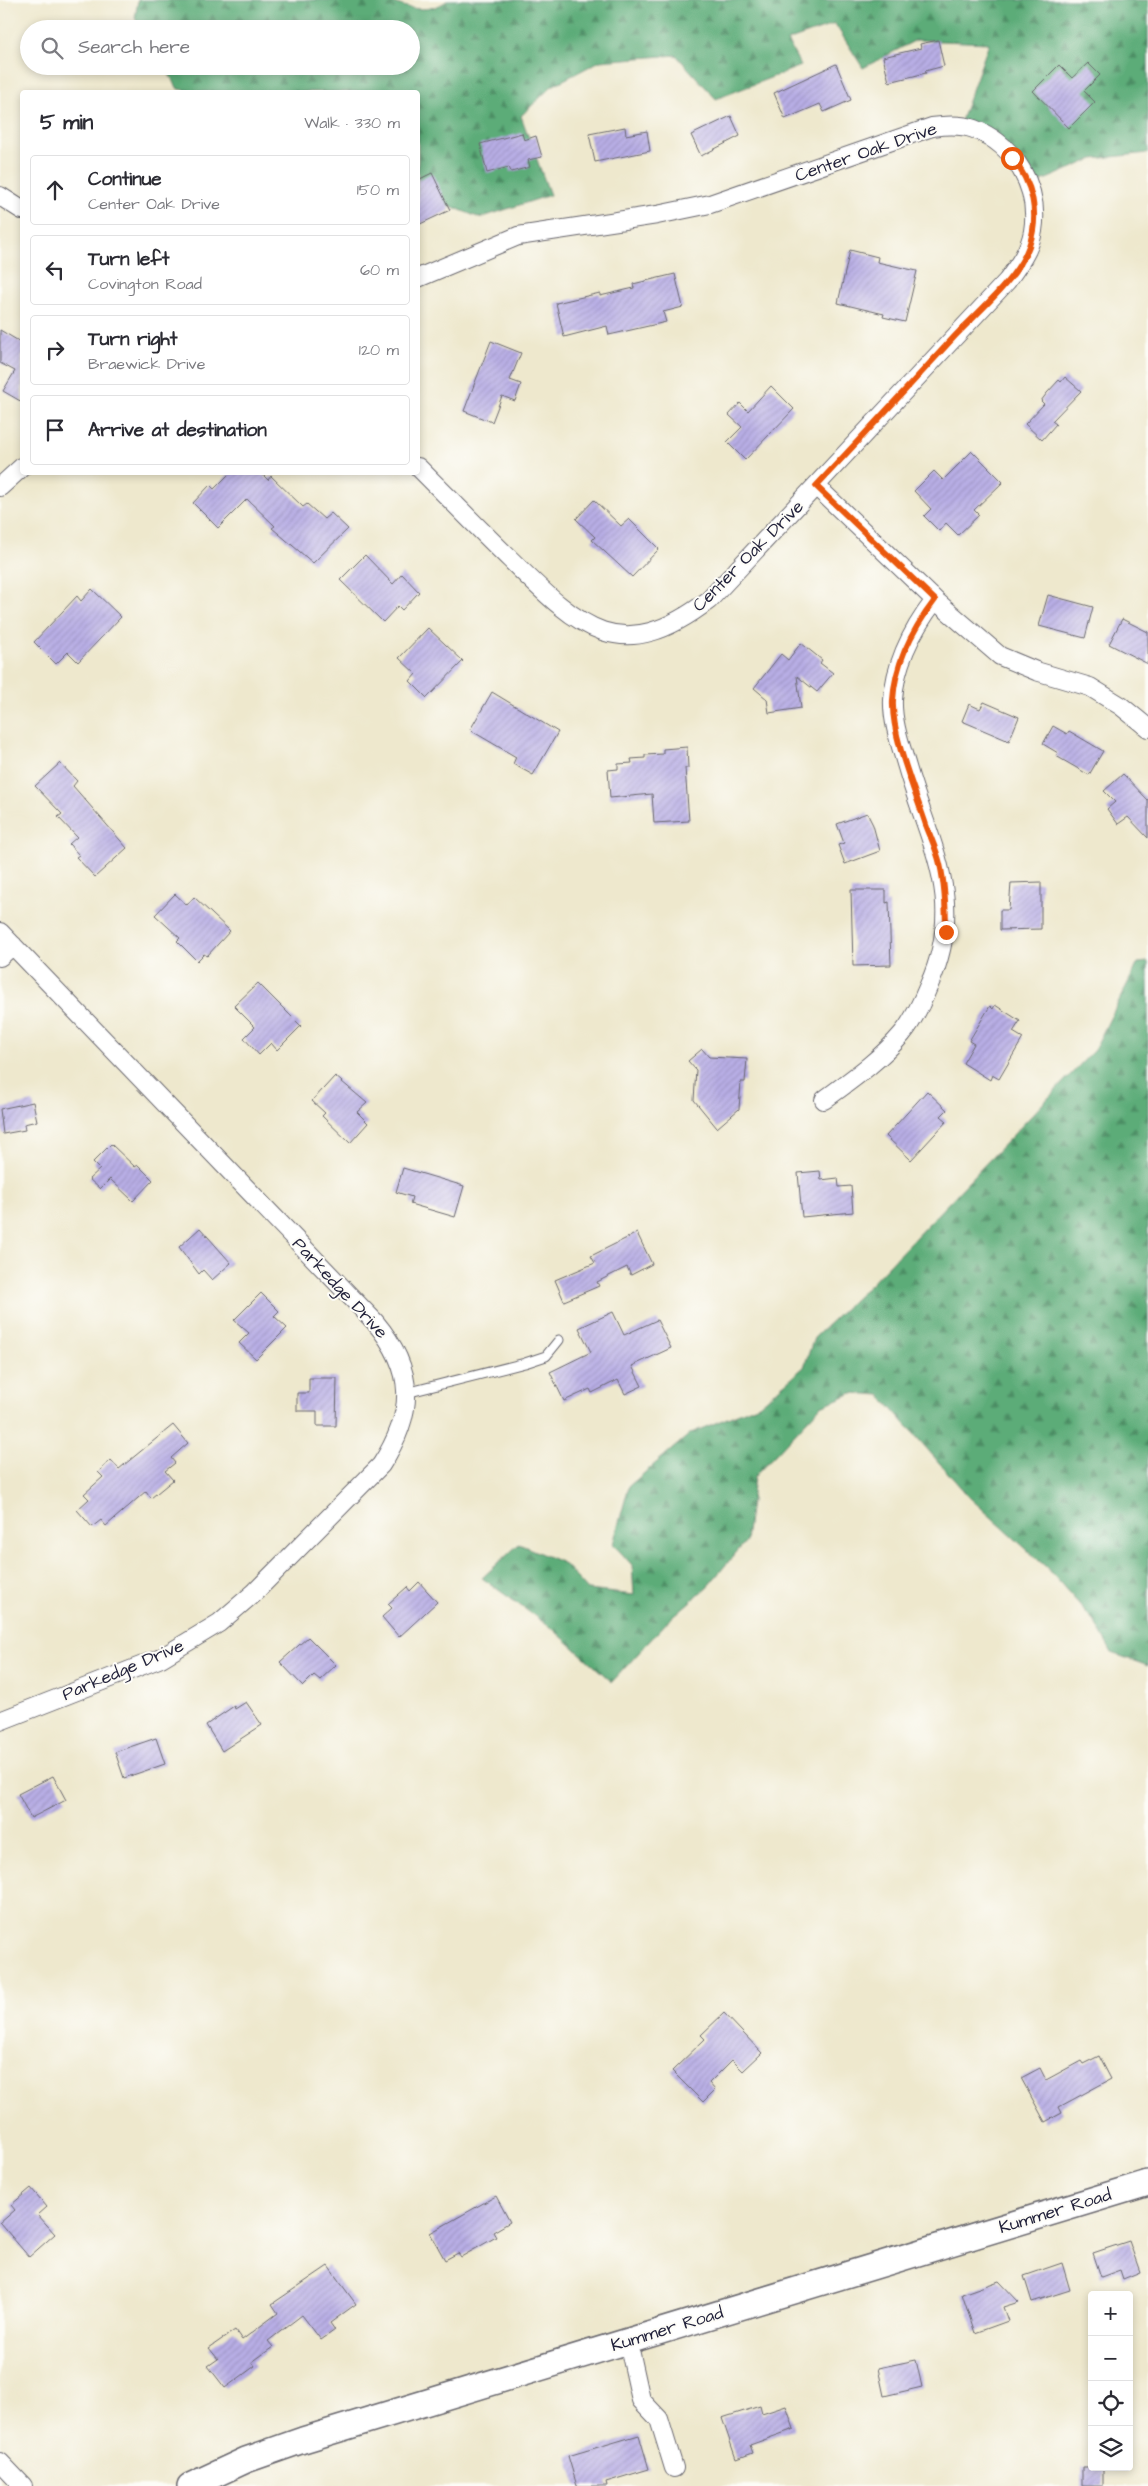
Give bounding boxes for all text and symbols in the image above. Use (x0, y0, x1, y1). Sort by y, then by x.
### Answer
search box (20, 20, 420, 75)
icon: search (38, 34, 66, 62)
text: Search here (78, 34, 190, 61)
text: 5 min (40, 108, 93, 137)
text: Walk · 330 m (304, 112, 400, 134)
street label: Center Oak Drive (792, 116, 941, 188)
route start (1001, 147, 1024, 170)
text: Continue (88, 166, 162, 193)
icon: ahead (41, 176, 69, 204)
text: 150 m (357, 179, 399, 201)
text: Center Oak Drive (88, 193, 220, 215)
text: Turn left (88, 246, 169, 273)
icon: left (41, 256, 69, 284)
text: 60 m (360, 259, 399, 281)
text: Covington Road (88, 273, 202, 295)
text: Turn right (88, 326, 177, 353)
icon: right (41, 336, 69, 364)
text: 120 m (359, 339, 399, 361)
text: Braewick Drive (88, 353, 205, 375)
icon: arrive (41, 416, 69, 444)
text: Arrive at destination (88, 417, 267, 444)
street label: Center Oak Drive (687, 494, 810, 617)
route end (935, 921, 958, 944)
street label: Parkedge Drive (286, 1232, 394, 1345)
street label: Parkedge Drive (58, 1633, 188, 1708)
street label: Kummer Road (996, 2182, 1114, 2240)
map controls (1088, 2291, 1133, 2471)
button: + (1088, 2291, 1133, 2336)
street label: Kummer Road (608, 2300, 726, 2358)
button: − (1088, 2336, 1133, 2381)
button: locate (1088, 2381, 1133, 2426)
button: layers (1088, 2426, 1133, 2471)

